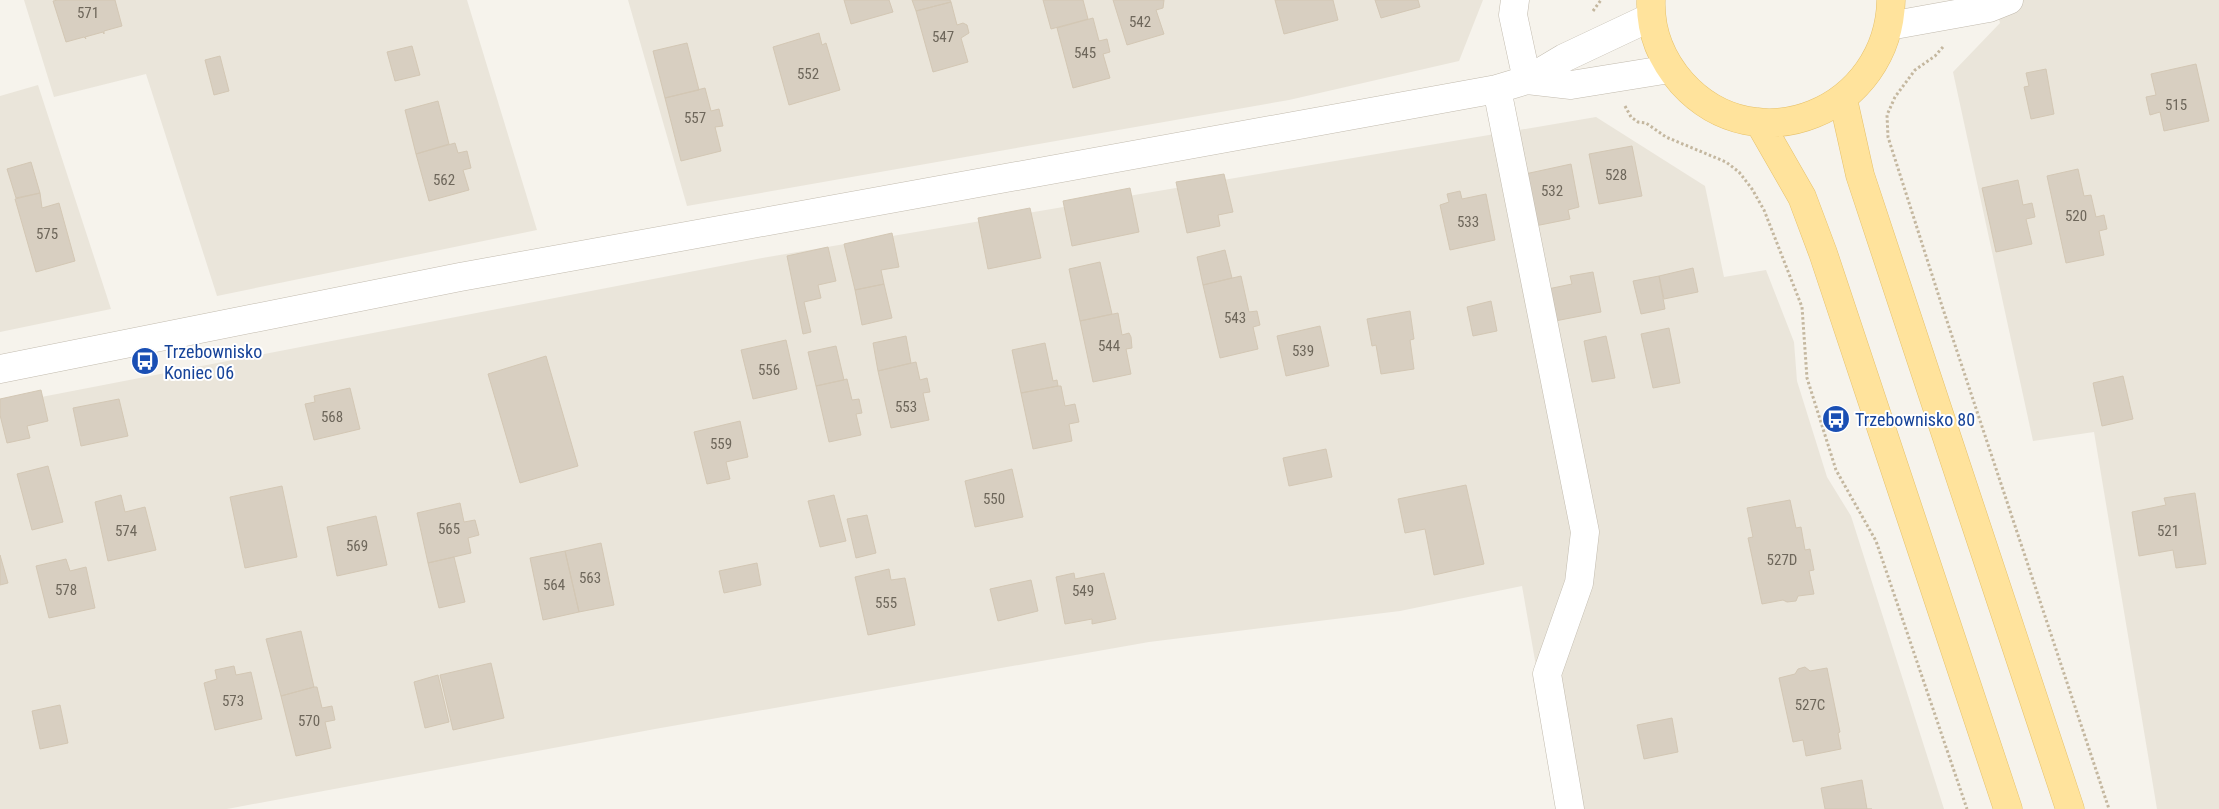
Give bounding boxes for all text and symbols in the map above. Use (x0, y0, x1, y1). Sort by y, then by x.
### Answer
house number: 571 (77, 4, 99, 22)
house number: 542 (1129, 13, 1151, 31)
house number: 547 (932, 28, 954, 46)
house number: 545 (1074, 44, 1096, 62)
house number: 552 (797, 65, 819, 83)
house number: 515 (2165, 96, 2187, 114)
house number: 557 (684, 109, 706, 127)
house number: 528 (1605, 166, 1627, 184)
house number: 562 (433, 171, 455, 189)
house number: 532 (1541, 182, 1563, 200)
house number: 520 (2065, 207, 2087, 225)
house number: 533 (1457, 213, 1479, 231)
house number: 575 (36, 225, 58, 243)
house number: 543 (1224, 309, 1246, 327)
house number: 544 (1098, 337, 1120, 355)
place label: Trzebownisko Koniec 06 (164, 341, 262, 383)
house number: 539 (1292, 342, 1314, 360)
bus stop icon: Trzebownisko Koniec 06 (130, 346, 160, 376)
house number: 556 (758, 361, 780, 379)
house number: 553 (895, 398, 917, 416)
bus stop icon: Trzebownisko 80 (1821, 404, 1851, 434)
house number: 568 (321, 408, 343, 426)
place label: Trzebownisko 80 (1855, 409, 1975, 430)
house number: 559 (710, 435, 732, 453)
house number: 550 (983, 490, 1005, 508)
house number: 565 (438, 520, 460, 538)
house number: 574 (115, 522, 137, 540)
house number: 521 (2157, 522, 2179, 540)
house number: 569 (346, 537, 368, 555)
house number: 527D (1767, 551, 1797, 569)
house number: 563 (579, 569, 601, 587)
house number: 564 (543, 576, 565, 594)
house number: 578 (55, 581, 77, 599)
house number: 549 (1072, 582, 1094, 600)
house number: 555 (875, 594, 897, 612)
house number: 573 (222, 692, 244, 710)
house number: 527C (1795, 696, 1825, 714)
house number: 570 (298, 712, 320, 730)

